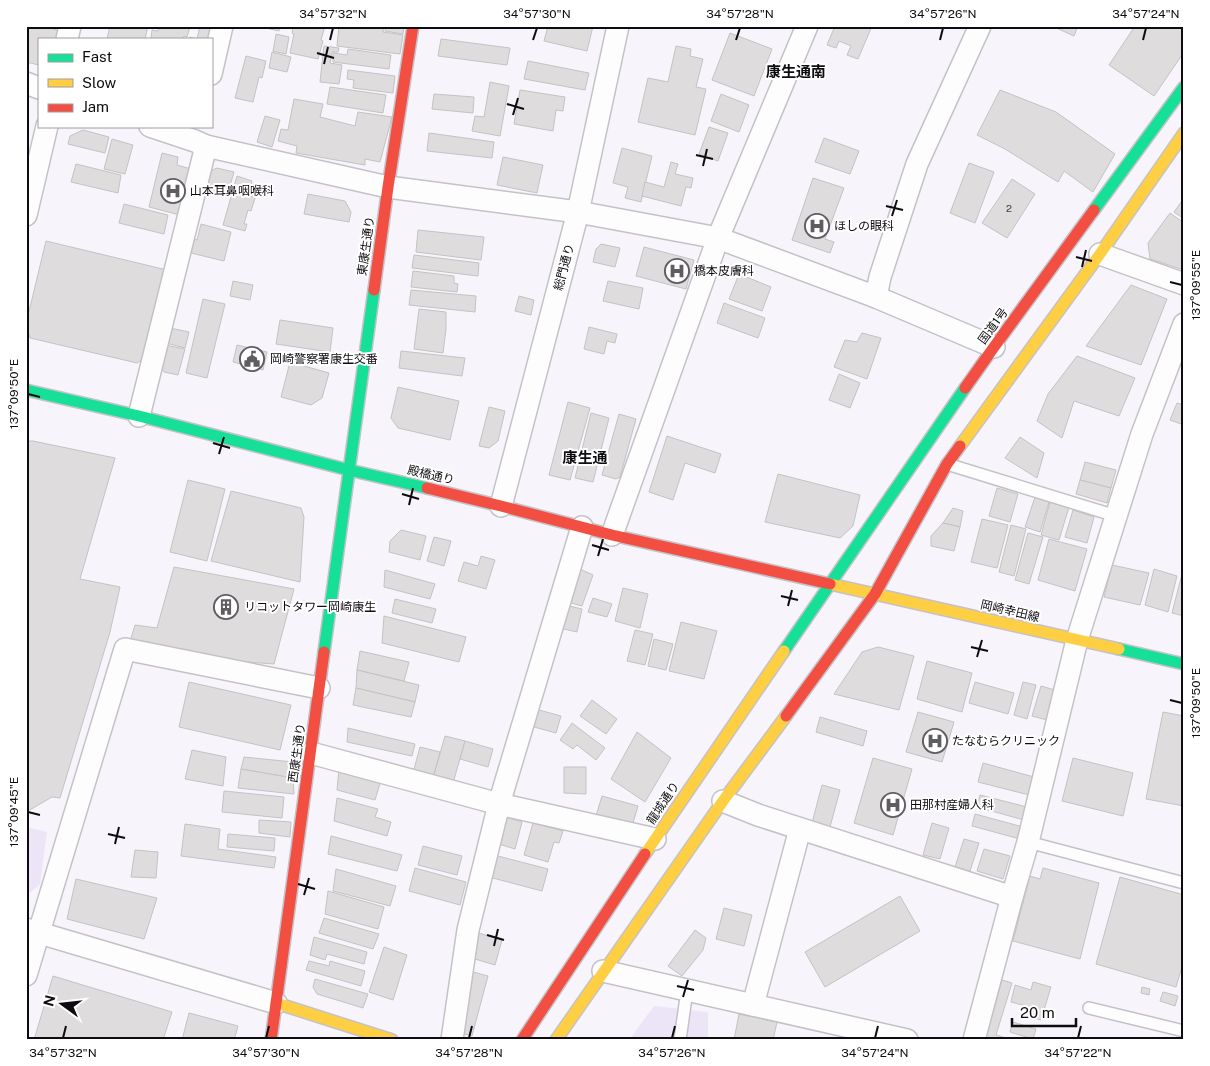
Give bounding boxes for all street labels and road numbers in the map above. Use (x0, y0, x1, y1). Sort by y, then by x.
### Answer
street label: 東康生通り (355, 215, 377, 277)
street label: 総門通り (551, 242, 577, 292)
street label: 国道1号 (975, 305, 1011, 347)
street label: 殿橋通り (406, 463, 456, 487)
street label: 岡崎幸田線 (979, 597, 1041, 625)
street label: 西康生通り (286, 722, 308, 784)
street label: 龍城通り (644, 779, 682, 827)

